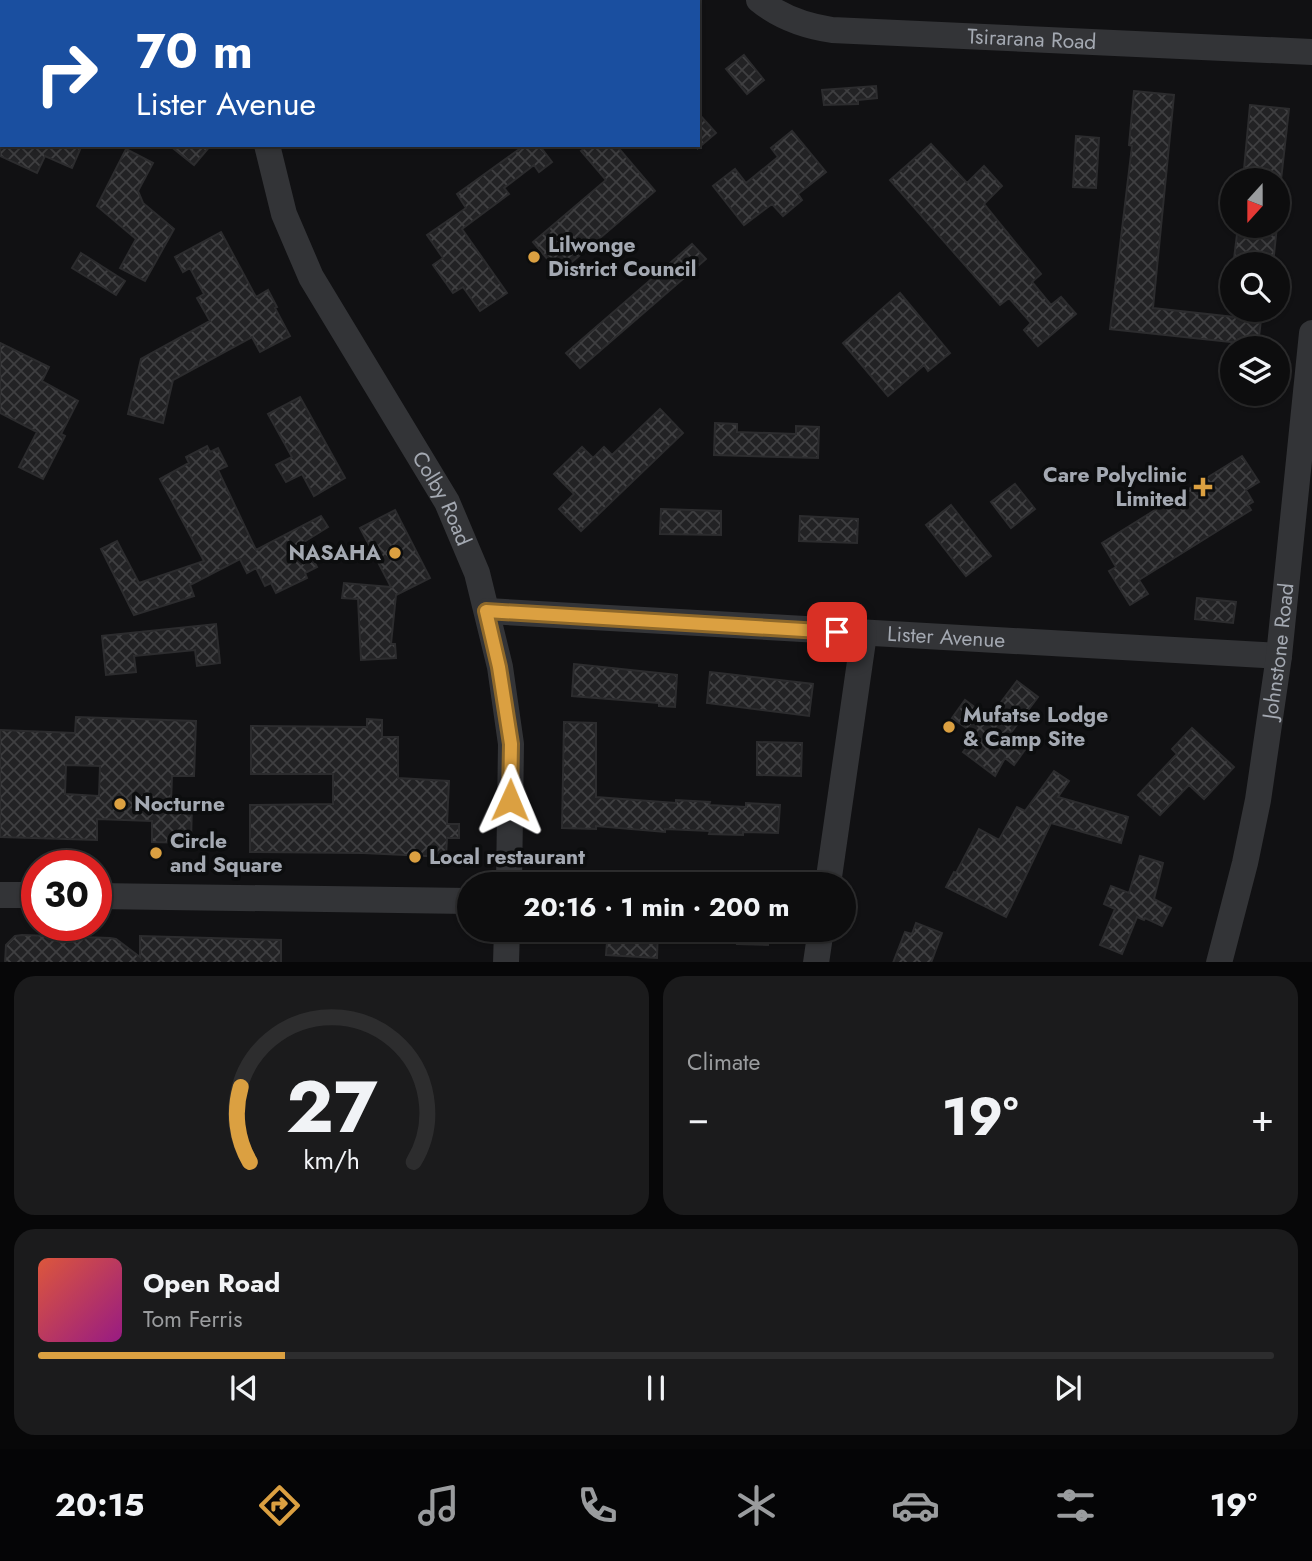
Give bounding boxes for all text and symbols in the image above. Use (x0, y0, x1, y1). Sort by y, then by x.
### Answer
text: 70 m (136, 16, 253, 86)
street label: Tsirarana Road (967, 21, 1097, 57)
icon: right (21, 28, 112, 119)
text: Lister Avenue (136, 81, 316, 127)
north arrow (1220, 168, 1290, 238)
map controls (1220, 168, 1290, 406)
place label: Lilwonge District Council (548, 230, 696, 284)
marker: Lilwonge District Council (526, 249, 542, 265)
button: search (1220, 252, 1290, 322)
button: layers (1220, 336, 1290, 406)
street label: Colby Road (405, 445, 479, 550)
place label: Care Polyclinic Limited (1043, 460, 1187, 514)
marker: Care Polyclinic Limited (1193, 477, 1213, 497)
place label: NASAHA (288, 538, 382, 568)
marker: NASAHA (387, 545, 403, 561)
street label: Johnstone Road (1255, 581, 1301, 724)
pin (807, 602, 867, 662)
icon: arrive (818, 613, 856, 651)
street label: Lister Avenue (886, 619, 1006, 655)
place label: Mufatse Lodge & Camp Site (963, 700, 1108, 754)
marker: Mufatse Lodge & Camp Site (941, 719, 957, 735)
position arrow (473, 763, 547, 837)
place label: Nocturne (134, 789, 225, 819)
marker: Nocturne (112, 796, 128, 812)
place label: Circle and Square (170, 826, 282, 880)
place label: Local restaurant (429, 842, 585, 872)
marker: Circle and Square (148, 845, 164, 861)
marker: Local restaurant (407, 849, 423, 865)
speed limit sign: 30 (21, 850, 112, 941)
text: 20:16 · 1 min · 200 m (523, 888, 790, 926)
text: Climate (687, 1045, 760, 1079)
text: 27 (286, 1054, 377, 1159)
text: 19° (942, 1079, 1018, 1155)
text: − (687, 1090, 709, 1145)
text: + (1251, 1090, 1274, 1145)
text: km/h (303, 1141, 360, 1177)
text: Open Road (143, 1264, 280, 1302)
text: Tom Ferris (143, 1302, 242, 1336)
icon: previous (225, 1369, 263, 1407)
icon: pause (637, 1369, 675, 1407)
icon: next (1049, 1369, 1087, 1407)
icon: directions (255, 1481, 304, 1530)
icon: music (414, 1481, 463, 1530)
icon: phone (573, 1481, 622, 1530)
icon: climate (732, 1481, 781, 1530)
icon: car (891, 1481, 940, 1530)
icon: filters (1051, 1481, 1100, 1530)
text: 20:15 (55, 1482, 145, 1528)
text: 19° (1210, 1482, 1257, 1528)

